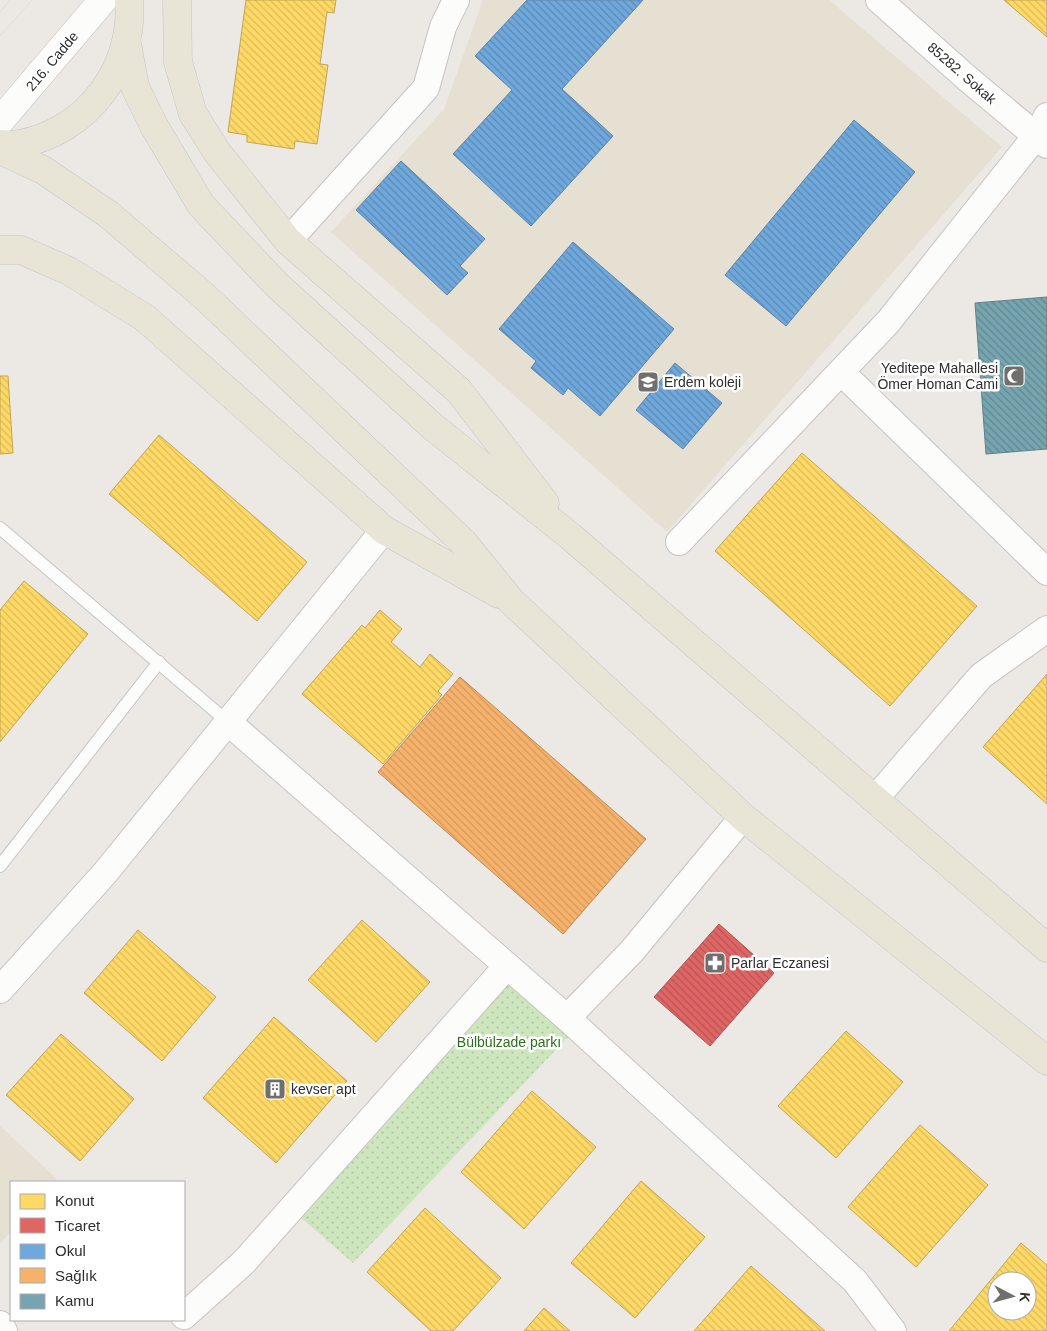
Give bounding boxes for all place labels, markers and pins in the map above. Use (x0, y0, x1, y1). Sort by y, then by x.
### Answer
place label: Yeditepe Mahallesi Ömer Homan Cami (877, 360, 998, 392)
mosque icon: Yeditepe Mahallesi Ömer Homan Cami (1002, 364, 1026, 388)
school or university icon: Erdem koleji (636, 370, 660, 394)
place label: Erdem koleji (664, 374, 741, 390)
pharmacy icon: Parlar Eczanesi (703, 951, 727, 975)
place label: Parlar Eczanesi (731, 955, 829, 971)
building icon: kevser apt (263, 1077, 287, 1101)
place label: kevser apt (291, 1081, 356, 1097)

